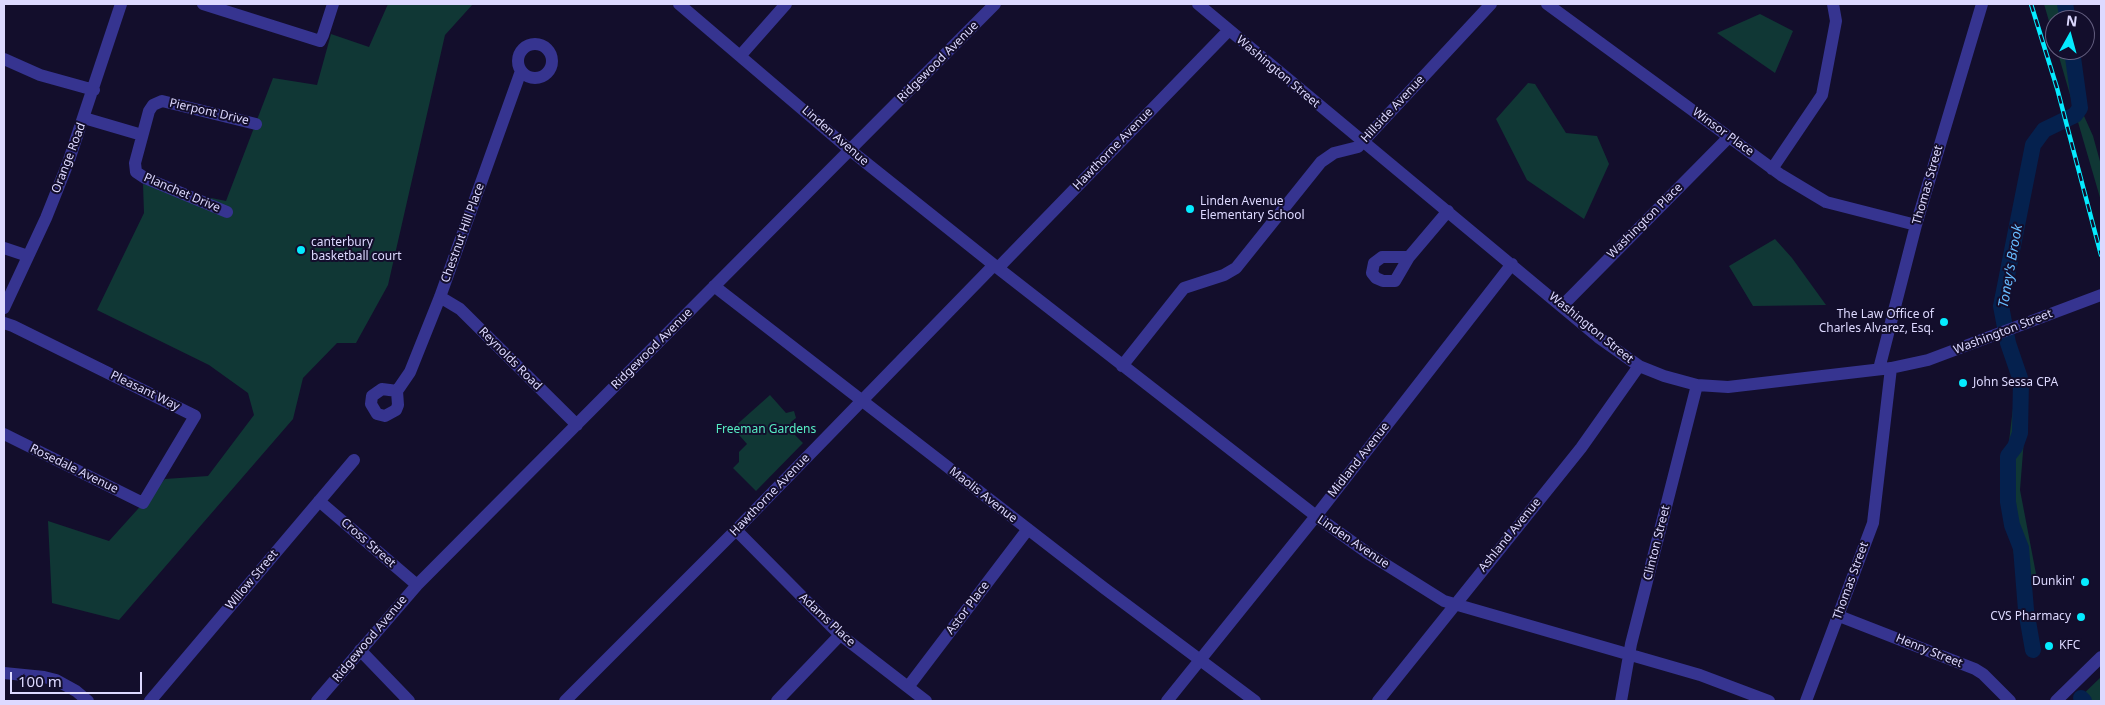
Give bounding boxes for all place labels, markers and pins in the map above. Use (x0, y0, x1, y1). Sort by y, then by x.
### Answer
place label: Linden Avenue Elementary School (1200, 195, 1305, 223)
marker: Linden Avenue Elementary School (1184, 203, 1196, 215)
place label: canterbury basketball court (311, 236, 402, 264)
marker: canterbury basketball court (295, 244, 307, 256)
place label: The Law Office of Charles Alvarez, Esq. (1819, 308, 1934, 336)
marker: The Law Office of Charles Alvarez, Esq. (1938, 316, 1950, 328)
place label: John Sessa CPA (1973, 376, 2058, 390)
marker: John Sessa CPA (1957, 377, 1969, 389)
place label: Dunkin' (2032, 575, 2075, 589)
marker: Dunkin' (2079, 576, 2091, 588)
place label: CVS Pharmacy (1990, 610, 2071, 624)
marker: CVS Pharmacy (2075, 611, 2087, 623)
place label: KFC (2059, 639, 2080, 653)
marker: KFC (2043, 640, 2055, 652)

